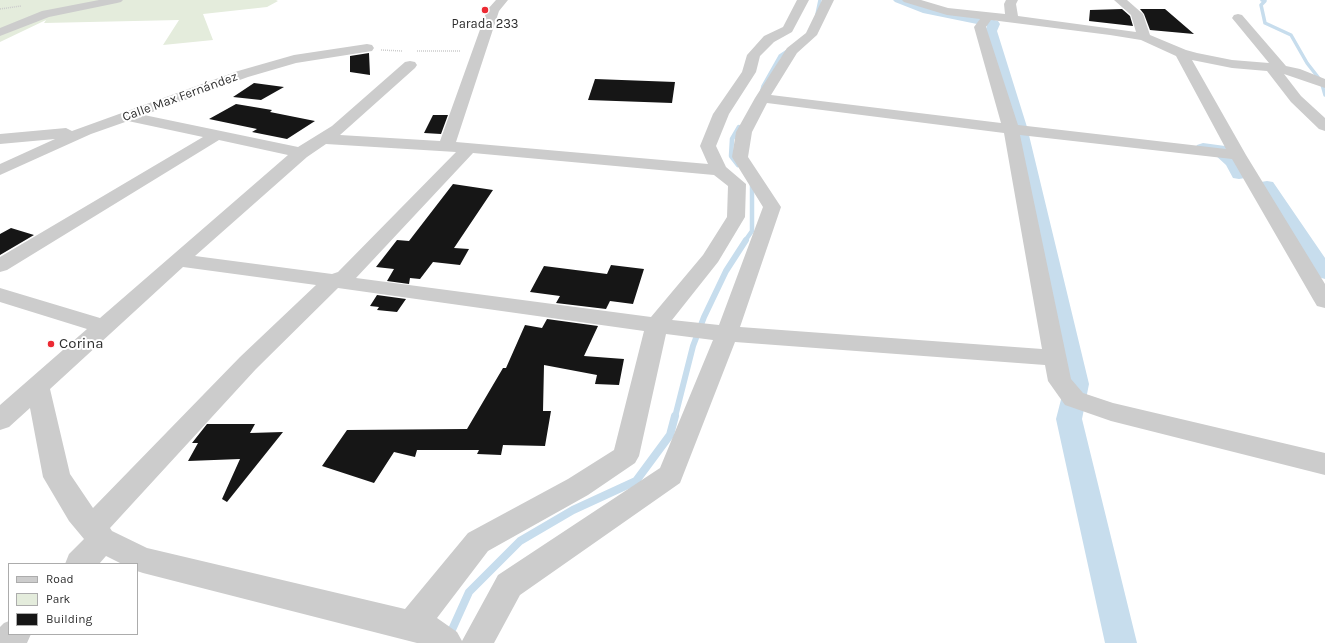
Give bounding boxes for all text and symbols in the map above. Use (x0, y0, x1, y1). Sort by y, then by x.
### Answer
marker: Parada 233 (480, 5, 490, 15)
place label: Parada 233 (451, 16, 519, 32)
street label: Calle Max Fernández (120, 69, 240, 125)
place label: Corina (59, 335, 104, 353)
marker: Corina (46, 339, 56, 349)
legend (8, 563, 138, 635)
text: Road (46, 572, 74, 586)
text: Park (46, 592, 70, 606)
text: Building (46, 612, 92, 626)

